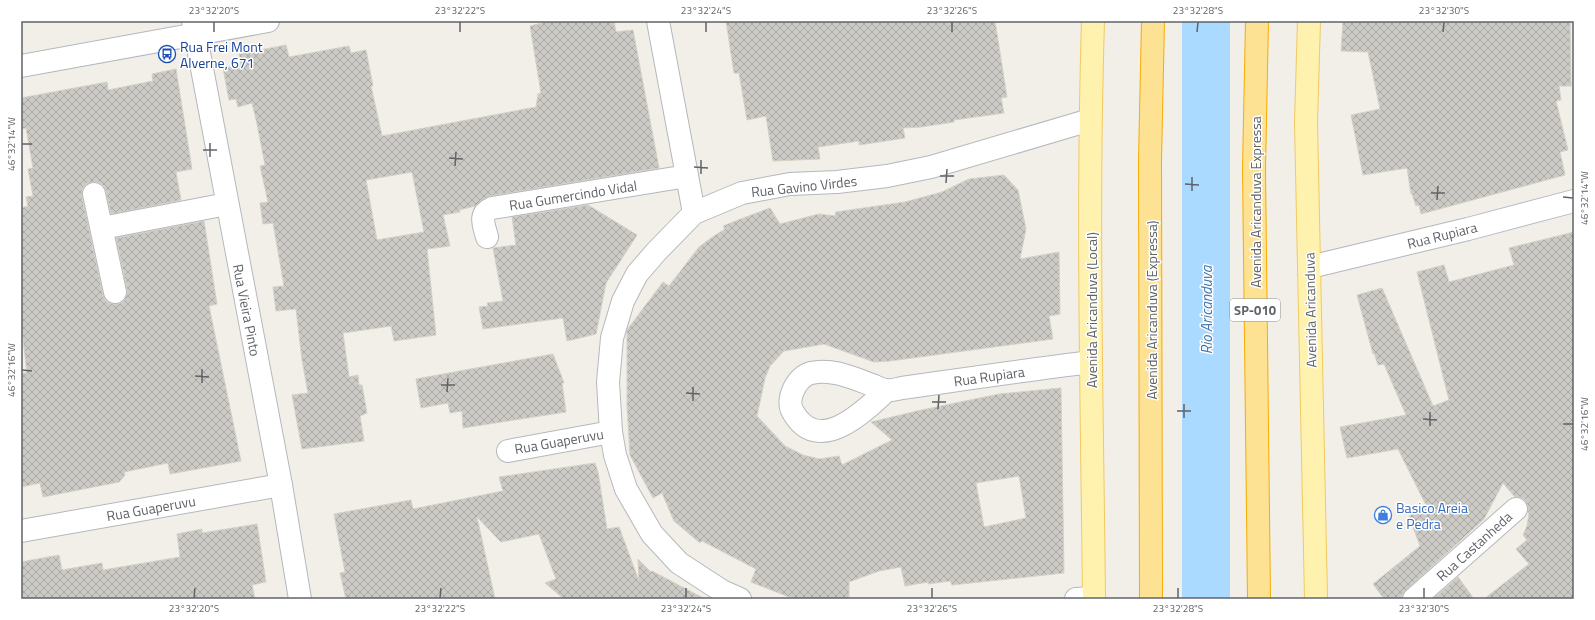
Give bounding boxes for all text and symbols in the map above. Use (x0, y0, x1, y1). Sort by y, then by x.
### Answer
text: 23°32'20"S (189, 3, 239, 18)
text: 23°32'22"S (435, 3, 485, 18)
text: 23°32'24"S (681, 3, 731, 18)
text: 23°32'26"S (927, 3, 977, 18)
text: 23°32'28"S (1173, 3, 1223, 18)
text: 23°32'30"S (1419, 3, 1469, 18)
place label: Rua Frei Mont Alverne, 671 (180, 36, 263, 73)
bus stop icon: Rua Frei Mont Alverne, 671 (157, 44, 177, 64)
street label: Avenida Aricanduva Expressa (1245, 116, 1266, 288)
text: 46°32'14"W (4, 117, 19, 171)
street label: Rua Gavino Virdes (750, 170, 858, 202)
text: 46°32'14"W (1577, 171, 1592, 225)
street label: Rua Gumercindo Vidal (508, 175, 638, 215)
street label: Rua Rupiara (1405, 216, 1479, 254)
street label: Avenida Aricanduva (Expressa) (1141, 221, 1162, 399)
street label: Avenida Aricanduva (Local) (1081, 232, 1102, 388)
street label: Avenida Aricanduva (1298, 252, 1322, 368)
street label: Rua Vieira Pinto (228, 262, 266, 358)
water label: Rio Aricanduva (1195, 264, 1218, 354)
road number: SP-010 (1230, 299, 1280, 321)
text: 46°32'16"W (4, 343, 19, 397)
street label: Rua Rupiara (952, 361, 1026, 391)
text: 46°32'16"W (1577, 397, 1592, 451)
street label: Rua Guaperuvu (513, 423, 605, 459)
street label: Rua Guaperuvu (105, 490, 197, 526)
place label: Basico Areia e Pedra (1396, 497, 1468, 534)
shop icon: Basico Areia e Pedra (1373, 505, 1393, 525)
street label: Rua Castanheda (1431, 506, 1517, 586)
text: 23°32'20"S (169, 601, 219, 616)
text: 23°32'22"S (415, 601, 465, 616)
text: 23°32'24"S (661, 601, 711, 616)
text: 23°32'26"S (907, 601, 957, 616)
text: 23°32'28"S (1153, 601, 1203, 616)
text: 23°32'30"S (1399, 601, 1449, 616)

